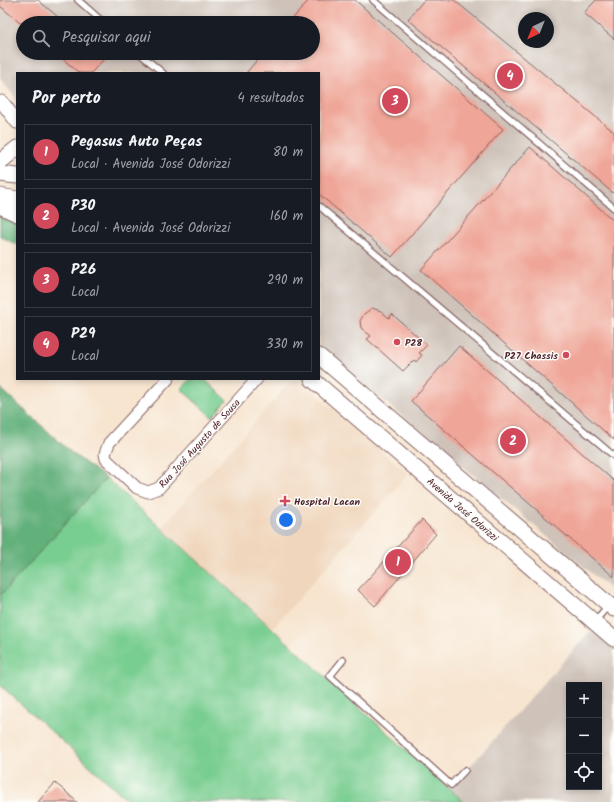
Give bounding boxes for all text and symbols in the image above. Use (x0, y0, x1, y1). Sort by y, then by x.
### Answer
north arrow (518, 12, 554, 48)
search box (16, 16, 320, 60)
text: Pesquisar aqui (62, 26, 151, 50)
icon: search (30, 27, 52, 49)
pin: 4 (497, 61, 523, 91)
text: Por perto (32, 85, 101, 112)
pin: 3 (382, 86, 408, 116)
text: 4 resultados (237, 88, 304, 109)
text: Pegasus Auto Peças (71, 130, 202, 154)
text: 1 (44, 142, 48, 163)
text: 80 m (273, 142, 303, 163)
text: Local · Avenida José Odorizzi (71, 154, 230, 175)
text: P30 (71, 194, 95, 218)
text: 2 (42, 206, 50, 227)
text: 160 m (270, 206, 303, 227)
text: Local · Avenida José Odorizzi (71, 218, 230, 239)
text: P26 (71, 258, 96, 282)
text: 3 (42, 270, 50, 291)
text: 290 m (267, 270, 303, 291)
text: Local (71, 282, 99, 303)
text: P29 (71, 322, 96, 346)
text: 4 (42, 334, 50, 355)
text: 330 m (266, 334, 303, 355)
place label: P28 (405, 335, 422, 351)
marker: P28 (392, 337, 402, 347)
text: Local (71, 346, 99, 367)
place label: P27 Chassis (505, 348, 558, 364)
marker: P27 Chassis (561, 350, 571, 360)
street label: Rua José Augusto de Sousa (155, 395, 245, 492)
pin: 2 (500, 426, 526, 456)
street label: Avenida José Odorizzi (423, 474, 502, 546)
place label: Hospital Lacan (294, 494, 360, 510)
marker: Hospital Lacan (279, 495, 291, 507)
your location (276, 510, 296, 530)
pin: 1 (385, 547, 411, 577)
map controls (566, 682, 602, 790)
button: + (566, 682, 602, 718)
button: − (566, 718, 602, 754)
button: locate (566, 754, 602, 790)

